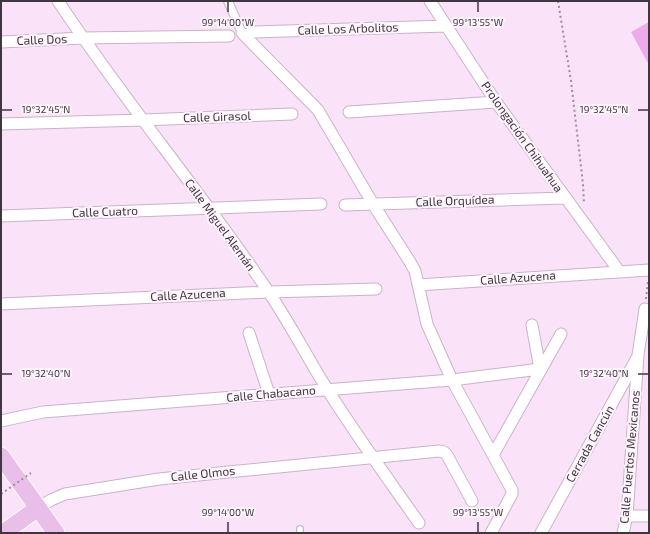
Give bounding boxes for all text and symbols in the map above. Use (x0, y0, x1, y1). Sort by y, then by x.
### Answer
text: 99°14'00"W (202, 16, 255, 28)
text: 99°13'55"W (453, 16, 504, 28)
street label: Calle Los Arbolitos (297, 19, 399, 37)
street label: Calle Dos (16, 31, 67, 47)
street label: Prolongación Chihuahua (479, 78, 566, 195)
text: 19°32'45"N (22, 103, 70, 115)
text: 19°32'45"N (580, 103, 628, 115)
street label: Calle Girasol (183, 108, 252, 124)
street label: Calle Miguel Alemán (183, 176, 259, 273)
street label: Calle Orquídea (415, 192, 495, 208)
street label: Calle Cuatro (72, 203, 138, 219)
street label: Calle Azucena (480, 267, 556, 287)
street label: Calle Azucena (150, 285, 226, 303)
text: 19°32'40"N (21, 367, 71, 379)
text: 19°32'40"N (579, 367, 629, 379)
street label: Calle Chabacano (226, 382, 316, 404)
street label: Calle Puertos Mexicanos (616, 390, 642, 524)
street label: Cerrada Cancún (562, 403, 616, 484)
street label: Calle Olmos (170, 463, 236, 483)
text: 99°14'00"W (202, 506, 255, 518)
text: 99°13'55"W (453, 506, 504, 518)

